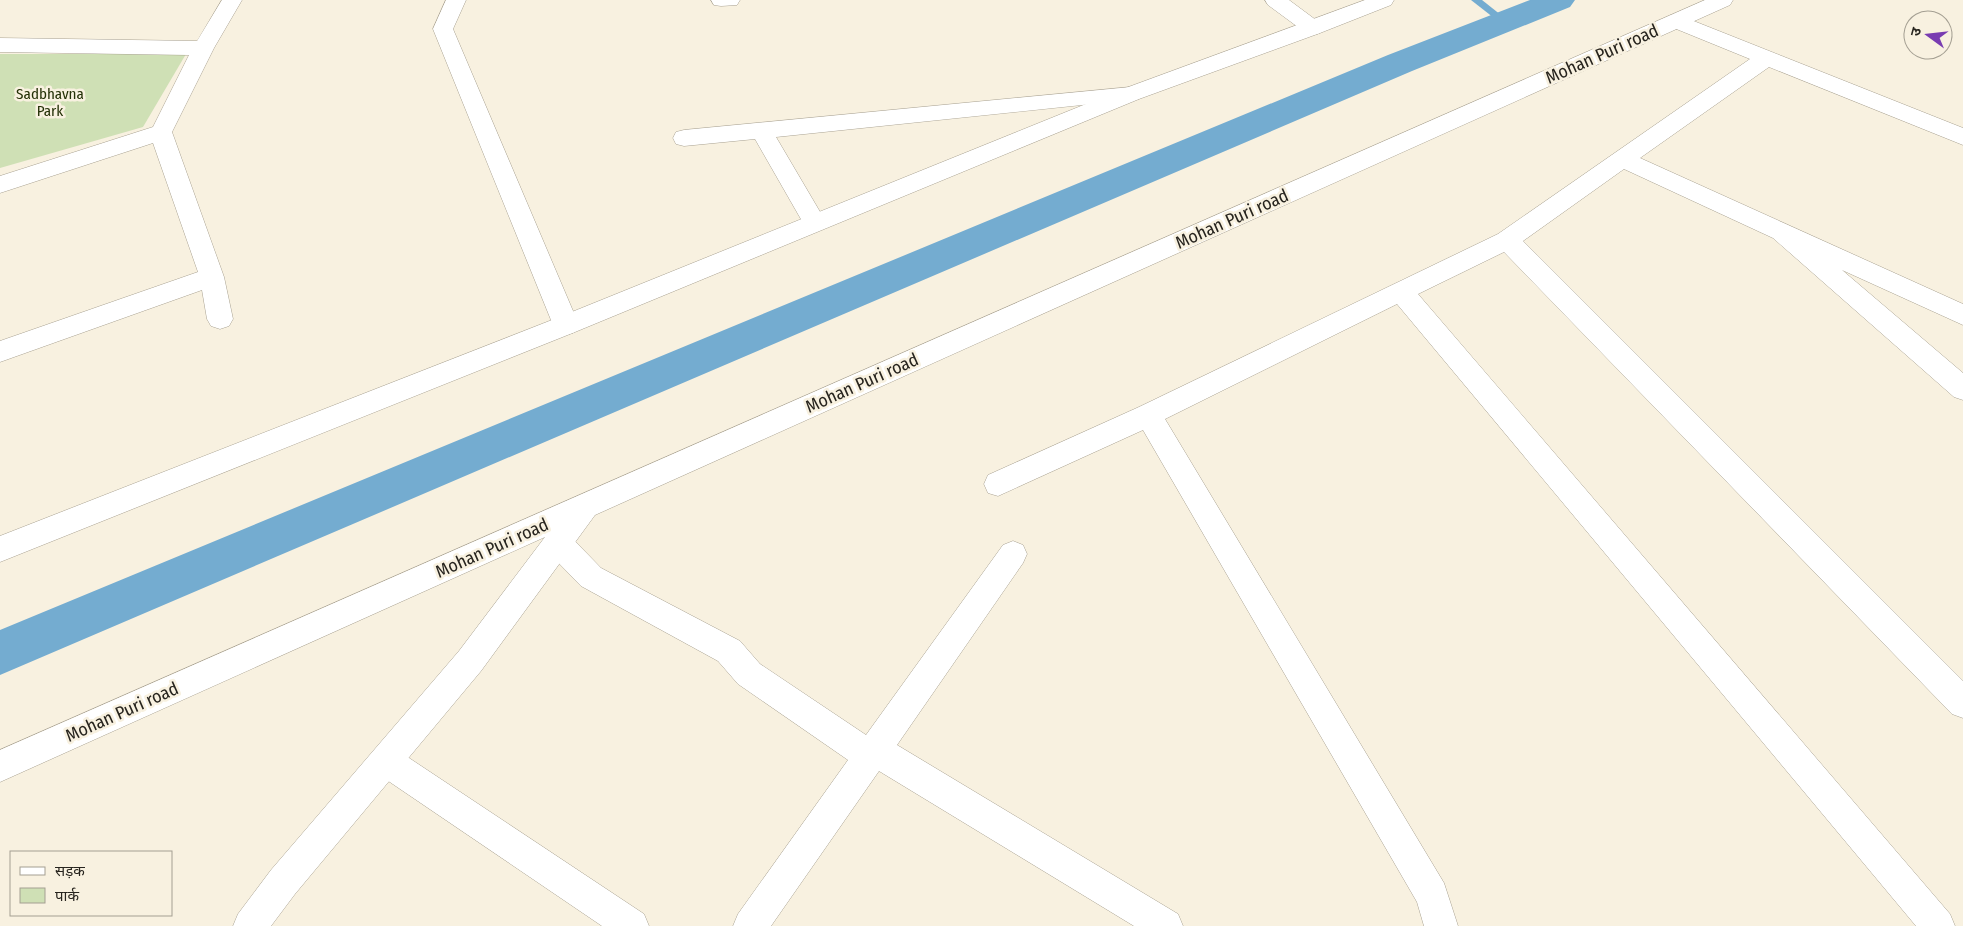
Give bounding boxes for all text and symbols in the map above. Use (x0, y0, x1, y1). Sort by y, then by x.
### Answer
north arrow (1903, 10, 1953, 60)
street label: Mohan Puri road (1542, 19, 1662, 89)
text: उ (1907, 25, 1925, 38)
park label: Sadbhavna Park (16, 85, 84, 120)
street label: Mohan Puri road (1172, 184, 1292, 254)
street label: Mohan Puri road (802, 348, 922, 418)
street label: Mohan Puri road (432, 513, 552, 583)
street label: Mohan Puri road (62, 677, 182, 747)
legend (10, 851, 172, 916)
text: सड़क (55, 862, 85, 880)
text: पार्क (55, 887, 79, 905)

